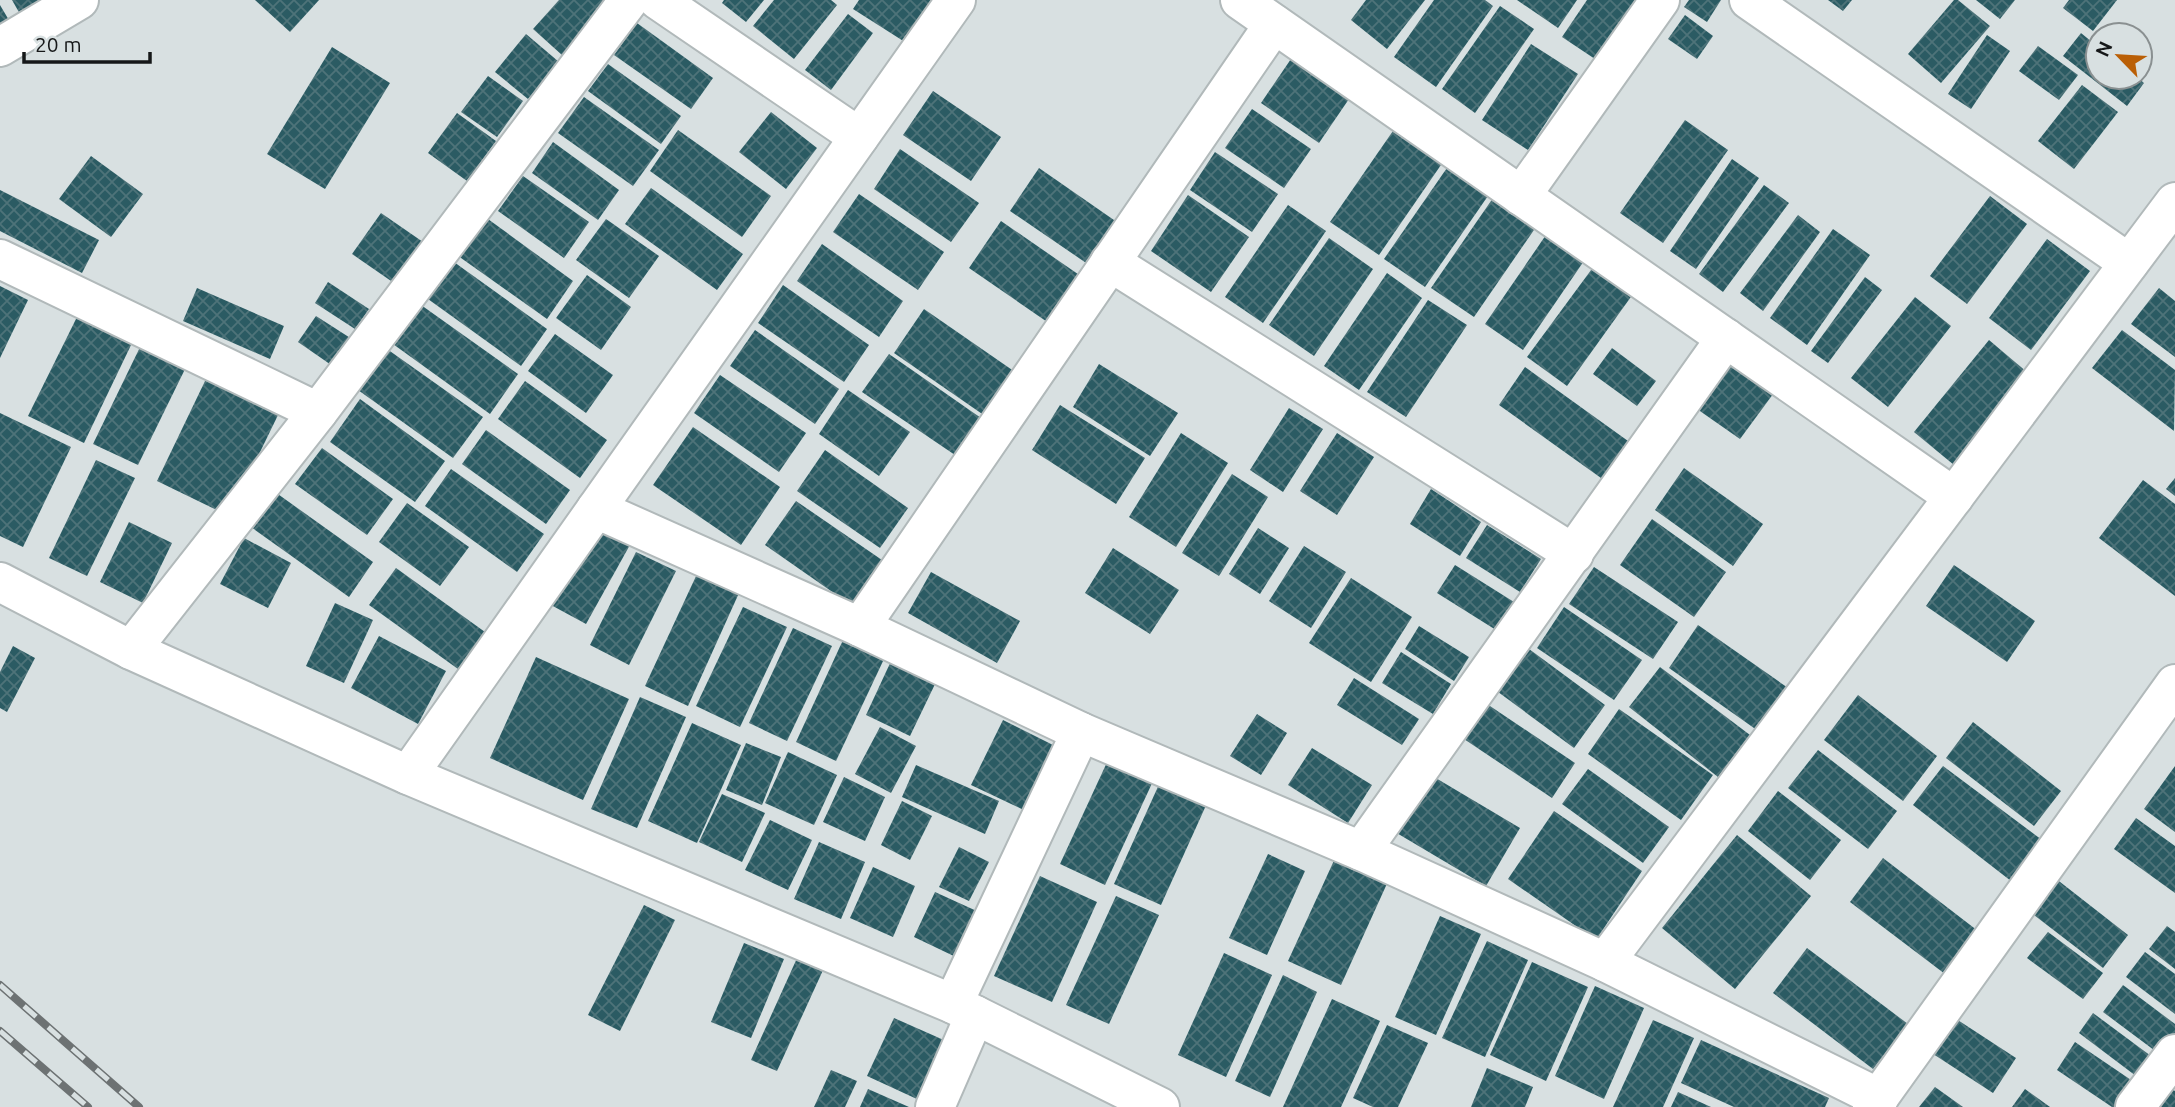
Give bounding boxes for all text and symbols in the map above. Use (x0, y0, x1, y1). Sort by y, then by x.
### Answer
scale bar (24, 21, 150, 65)
north arrow (2084, 21, 2154, 91)
text: 20 m (35, 32, 82, 56)
text: N (2091, 38, 2117, 60)

